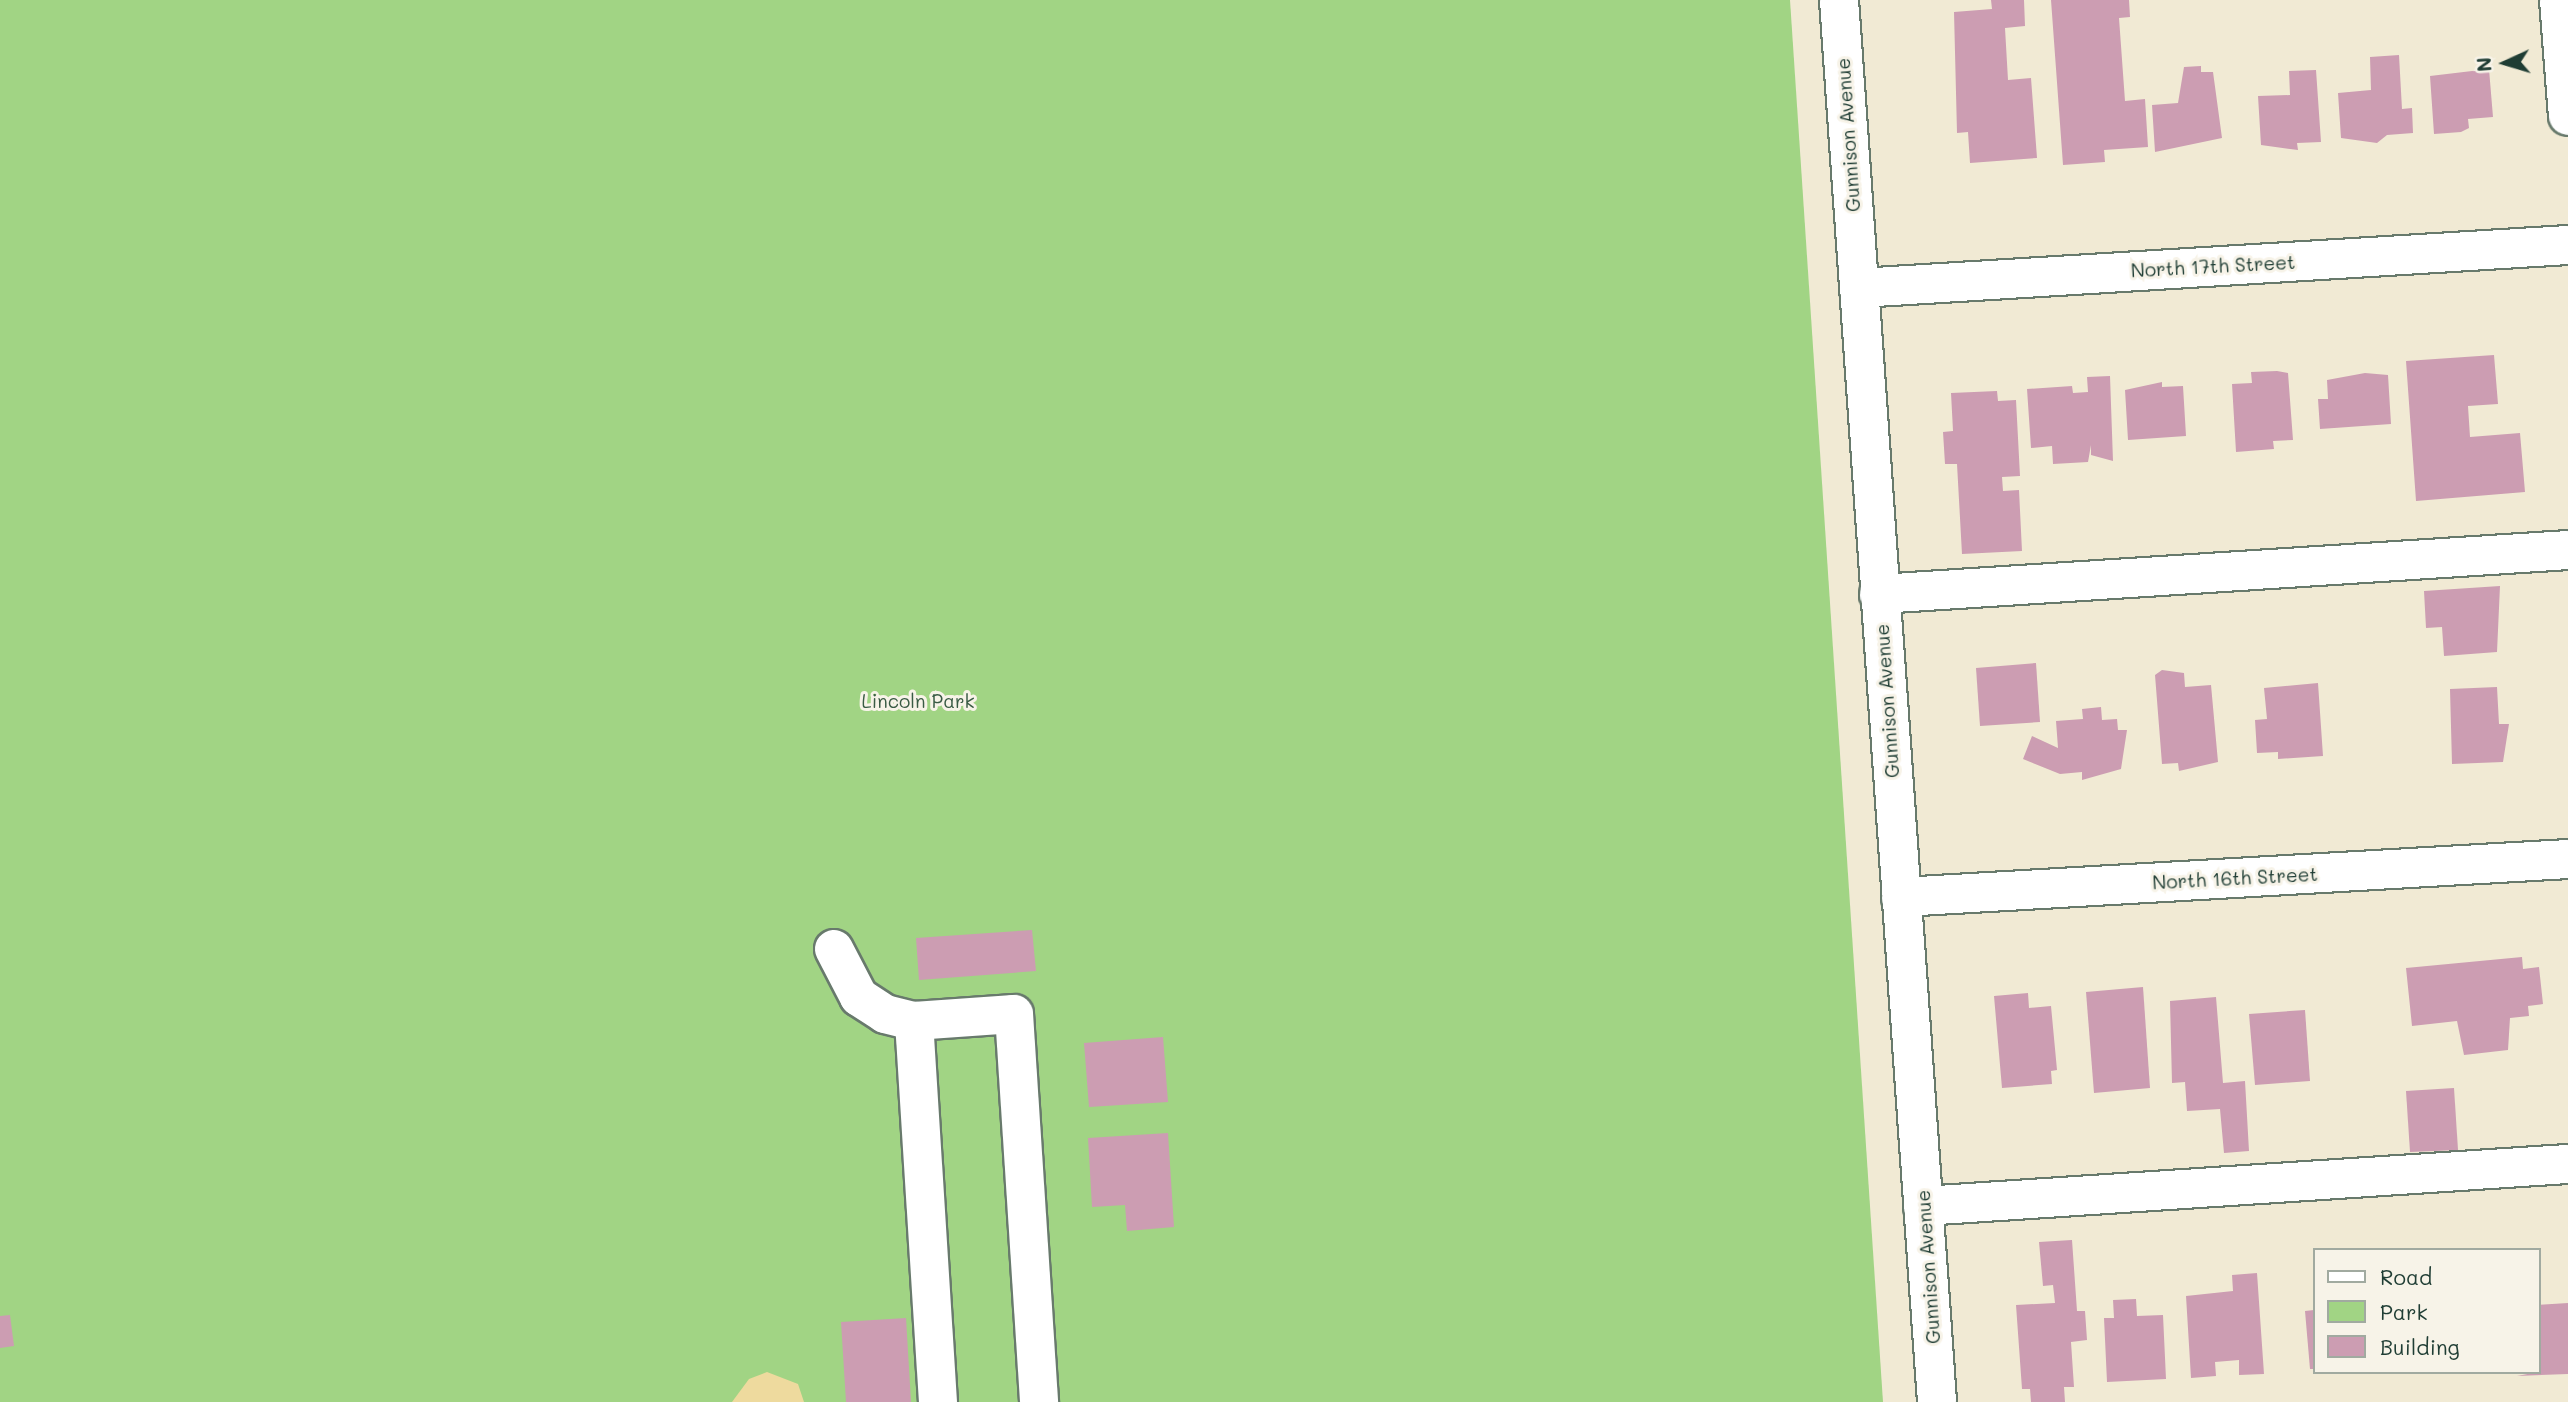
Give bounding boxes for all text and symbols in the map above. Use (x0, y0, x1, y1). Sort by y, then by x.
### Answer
north arrow (2470, 28, 2540, 98)
text: N (2471, 56, 2497, 73)
street label: Gunnison Avenue (1831, 57, 1865, 213)
street label: North 17th Street (2130, 250, 2296, 282)
street label: Gunnison Avenue (1870, 623, 1904, 779)
park label: Lincoln Park (861, 690, 975, 712)
street label: North 16th Street (2152, 862, 2318, 894)
street label: Gunnison Avenue (1911, 1189, 1945, 1345)
legend (2312, 1248, 2540, 1374)
text: Road (2380, 1263, 2432, 1290)
text: Park (2380, 1298, 2428, 1325)
text: Building (2380, 1333, 2460, 1360)

